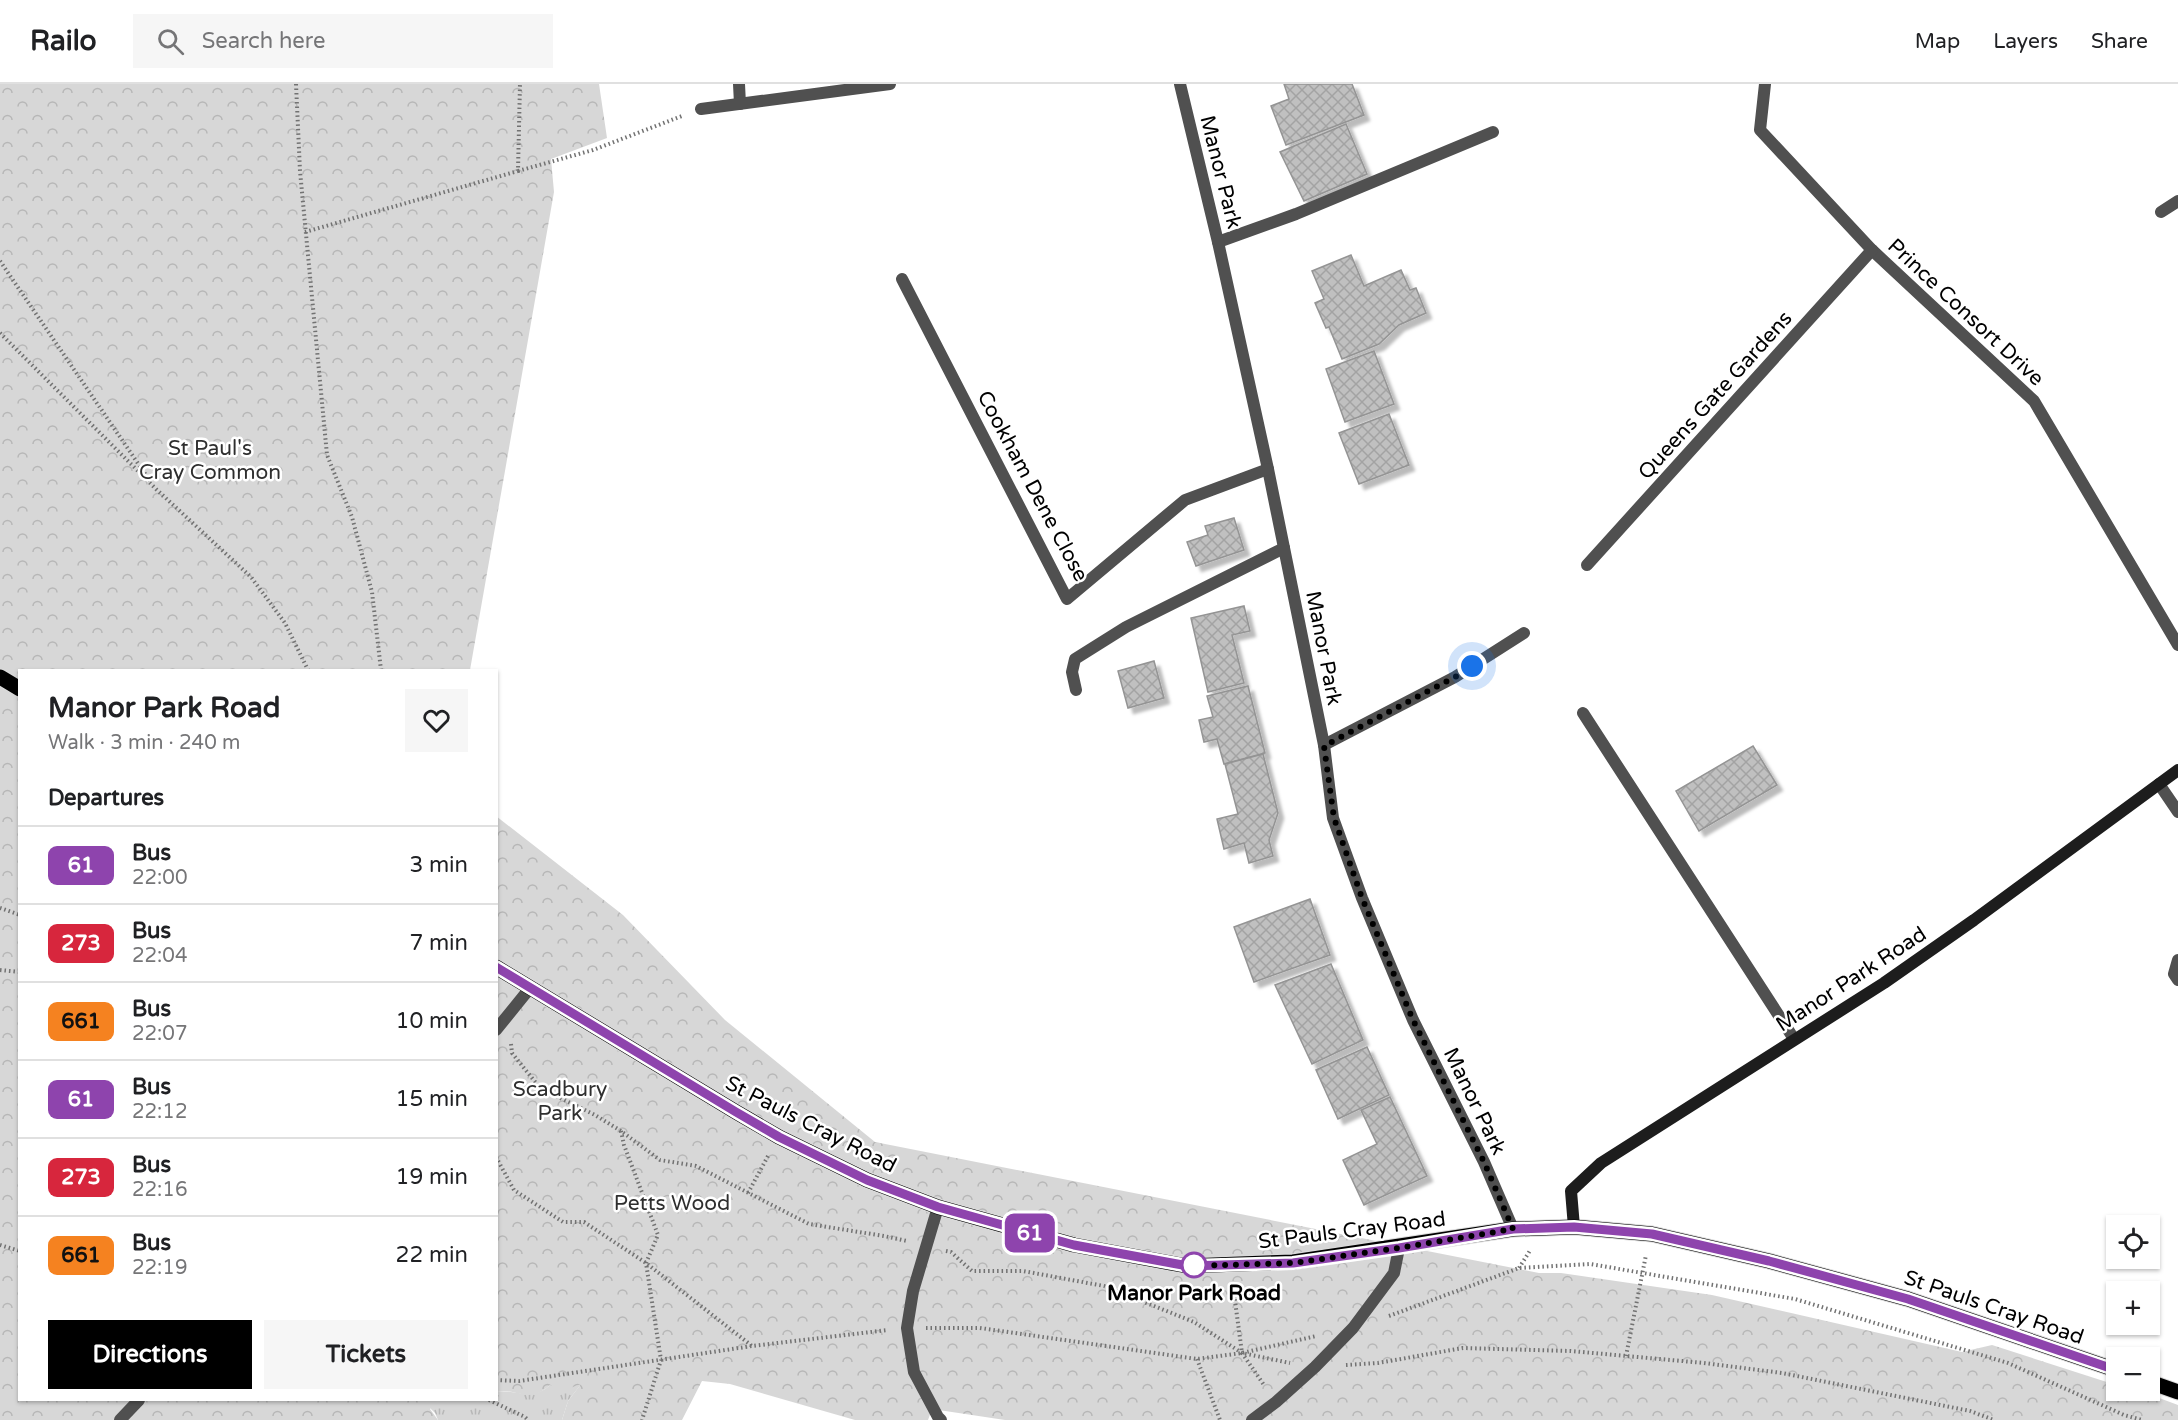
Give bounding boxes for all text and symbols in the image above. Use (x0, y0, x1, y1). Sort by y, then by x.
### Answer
search box (133, 14, 553, 68)
text: Railo (30, 24, 97, 58)
icon: search (154, 25, 187, 58)
text: Search here (202, 28, 325, 54)
text: Map (1915, 29, 1960, 54)
text: Layers (1993, 29, 2058, 54)
text: Share (2091, 29, 2148, 54)
street label: Manor Park (1194, 113, 1247, 231)
street label: Prince Consort Drive (1882, 234, 2049, 391)
street label: Queens Gate Gardens (1633, 306, 1798, 485)
street label: Cookham Dene Close (972, 387, 1094, 586)
park label: St Paul's Cray Common (139, 436, 281, 485)
street label: Manor Park (1300, 589, 1347, 707)
your location (1457, 651, 1487, 681)
button: heart (405, 689, 468, 752)
text: Manor Park Road (48, 691, 280, 725)
text: Walk · 3 min · 240 m (48, 731, 240, 755)
text: Departures (48, 785, 164, 811)
text: Bus (132, 840, 171, 866)
text: 3 min (409, 852, 468, 878)
text: 61 (68, 853, 94, 878)
text: 22:00 (132, 866, 187, 890)
text: Bus (132, 918, 171, 944)
street label: Manor Park Road (1771, 921, 1931, 1037)
text: 7 min (409, 930, 468, 956)
text: 273 (61, 931, 101, 956)
text: 22:04 (132, 944, 187, 968)
text: Bus (132, 996, 171, 1022)
text: 10 min (396, 1008, 468, 1034)
text: 661 (61, 1009, 101, 1034)
text: 22:07 (132, 1022, 187, 1046)
street label: Manor Park (1438, 1044, 1511, 1159)
street label: St Pauls Cray Road (721, 1071, 900, 1178)
text: Bus (132, 1074, 171, 1100)
park label: Scadbury Park (513, 1077, 607, 1126)
text: 15 min (396, 1086, 468, 1112)
text: 61 (68, 1087, 94, 1112)
text: 22:12 (132, 1100, 187, 1124)
text: Bus (132, 1152, 171, 1178)
text: 19 min (396, 1164, 468, 1190)
text: 273 (61, 1165, 101, 1190)
text: 22:16 (132, 1178, 187, 1202)
park label: Petts Wood (614, 1191, 730, 1216)
street label: St Pauls Cray Road (1257, 1207, 1447, 1254)
line badge: 61 (1003, 1214, 1057, 1252)
map controls (2106, 1215, 2160, 1401)
button: locate (2106, 1215, 2160, 1269)
text: 61 (1017, 1221, 1043, 1246)
text: Bus (132, 1230, 171, 1256)
text: 22 min (396, 1242, 468, 1268)
text: 661 (61, 1243, 101, 1268)
marker: Manor Park Road (1181, 1252, 1207, 1278)
text: 22:19 (132, 1256, 187, 1280)
street label: St Pauls Cray Road (1901, 1265, 2087, 1350)
place label: Manor Park Road (1107, 1281, 1281, 1306)
button: + (2106, 1281, 2160, 1335)
button: Directions (48, 1320, 252, 1389)
button: Tickets (264, 1320, 468, 1389)
button: − (2106, 1347, 2160, 1401)

